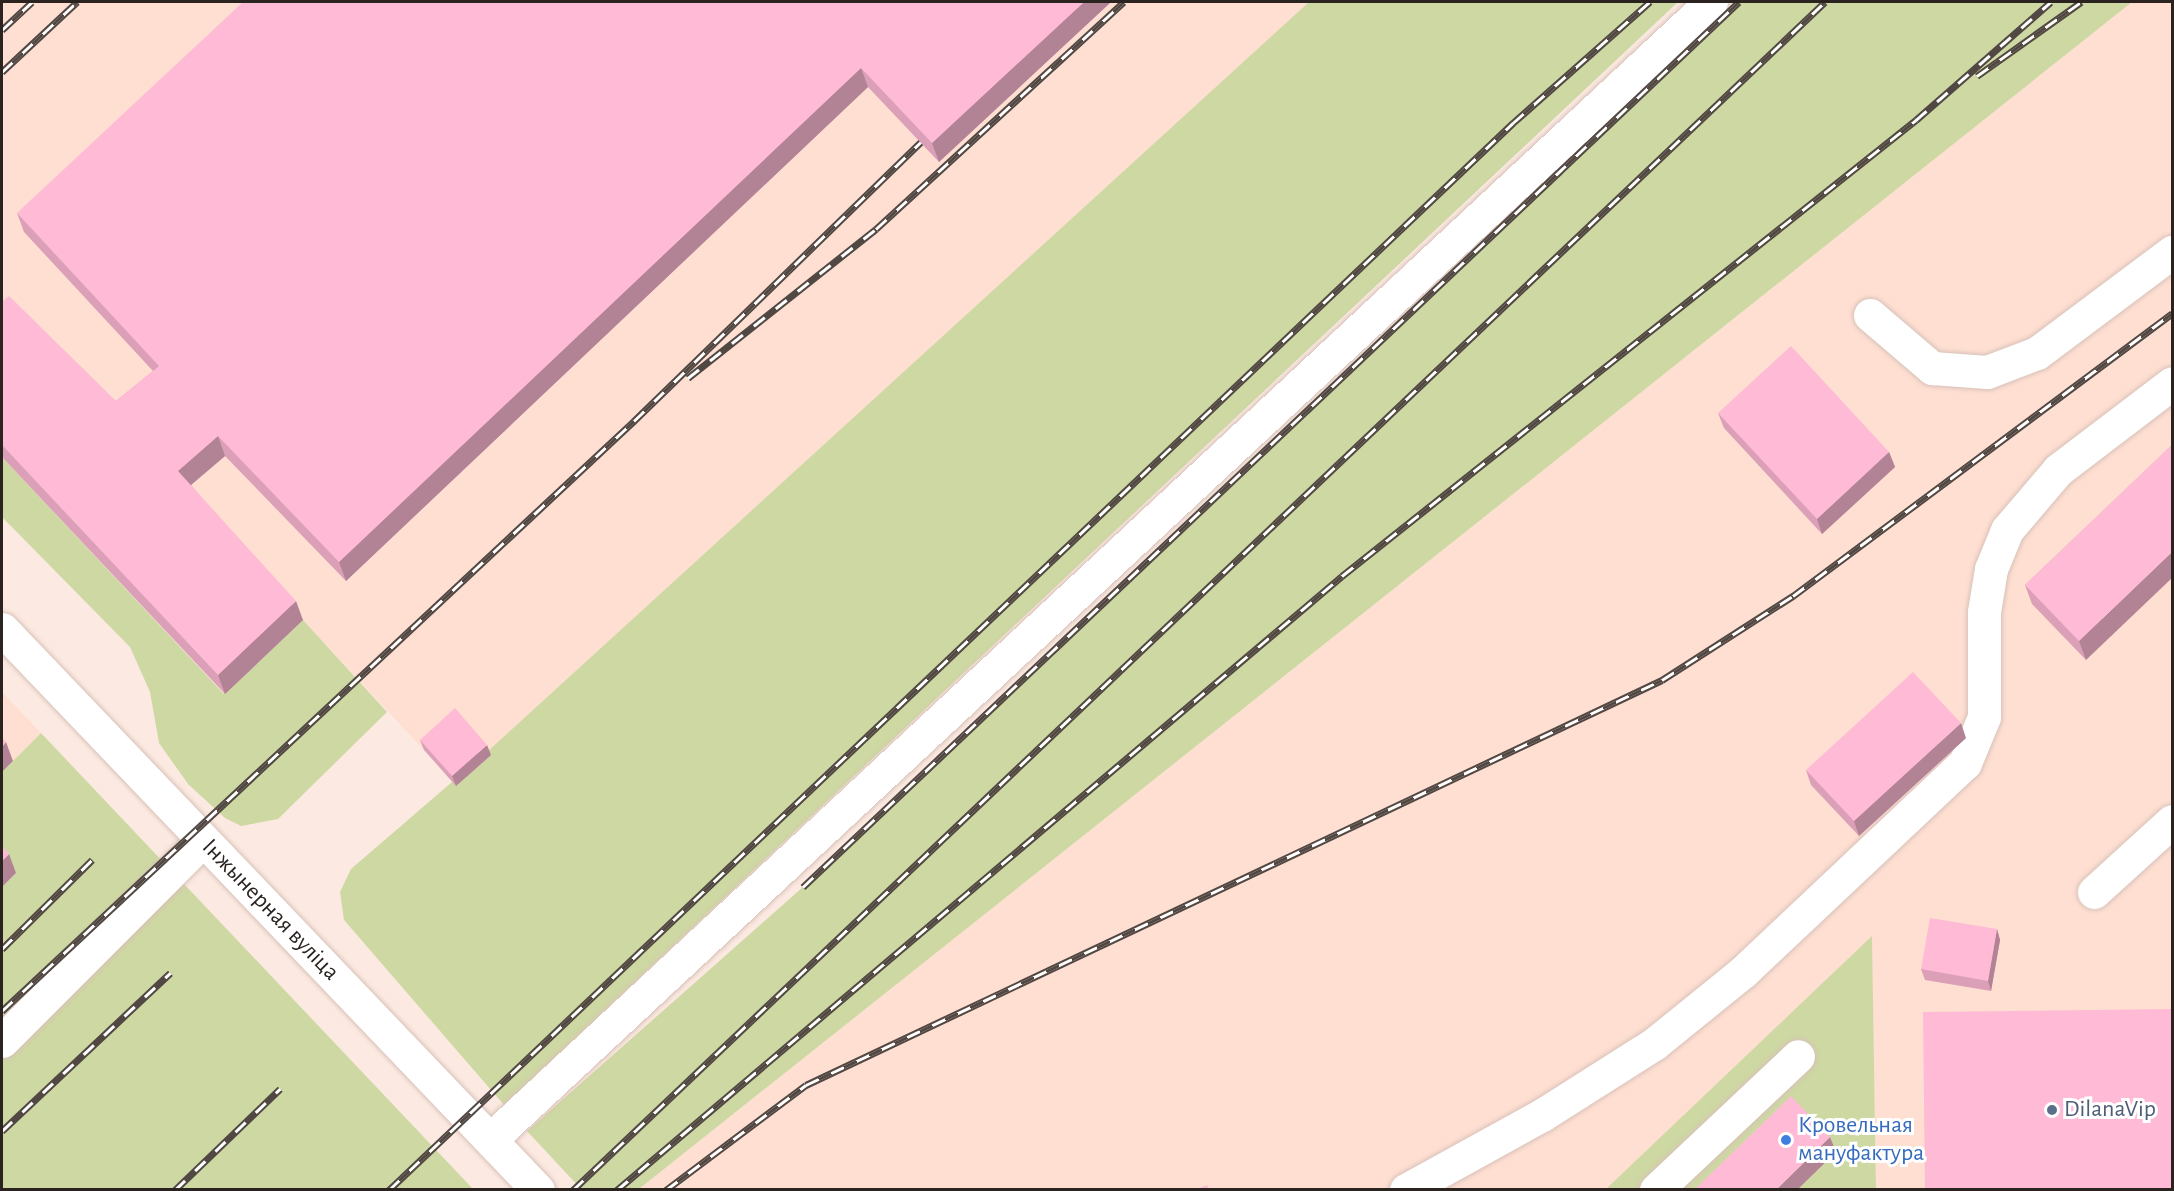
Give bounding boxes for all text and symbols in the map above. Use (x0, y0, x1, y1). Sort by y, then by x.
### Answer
street label: Інжынерная вуліца (195, 833, 345, 987)
place label: DilanaVip (2064, 1096, 2156, 1124)
marker: DilanaVip (2045, 1103, 2059, 1117)
place label: Кровельная мануфактура (1798, 1112, 1924, 1168)
marker: Кровельная мануфактура (1779, 1133, 1793, 1147)

